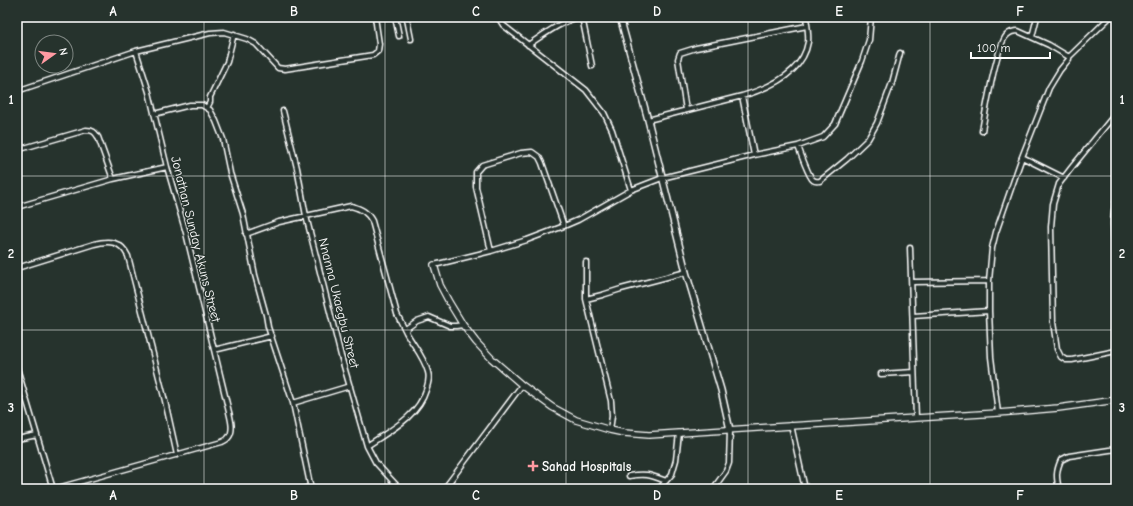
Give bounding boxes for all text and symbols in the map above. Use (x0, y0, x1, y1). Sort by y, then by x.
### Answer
text: A (109, 4, 117, 19)
text: B (290, 4, 298, 19)
text: C (472, 4, 480, 19)
text: D (653, 4, 661, 19)
text: E (835, 4, 843, 19)
text: F (1016, 4, 1024, 19)
north arrow (34, 34, 74, 74)
scale bar (971, 34, 1050, 60)
text: 100 m (977, 41, 1010, 55)
text: N (56, 47, 70, 57)
text: 1 (8, 92, 14, 107)
text: 1 (1119, 92, 1125, 107)
street label: Jonathan Sunday Akuns Street (168, 155, 224, 325)
street label: Nnanna Ukaegbu Street (316, 236, 363, 371)
text: 2 (8, 246, 14, 261)
text: 2 (1119, 246, 1125, 261)
text: 3 (8, 400, 14, 415)
text: 3 (1119, 400, 1125, 415)
place label: Sahad Hospitals (542, 459, 632, 474)
marker: Sahad Hospitals (527, 460, 539, 472)
text: A (109, 488, 117, 503)
text: B (290, 488, 298, 503)
text: C (472, 488, 480, 503)
text: D (653, 488, 661, 503)
text: E (835, 488, 843, 503)
text: F (1016, 488, 1024, 503)

